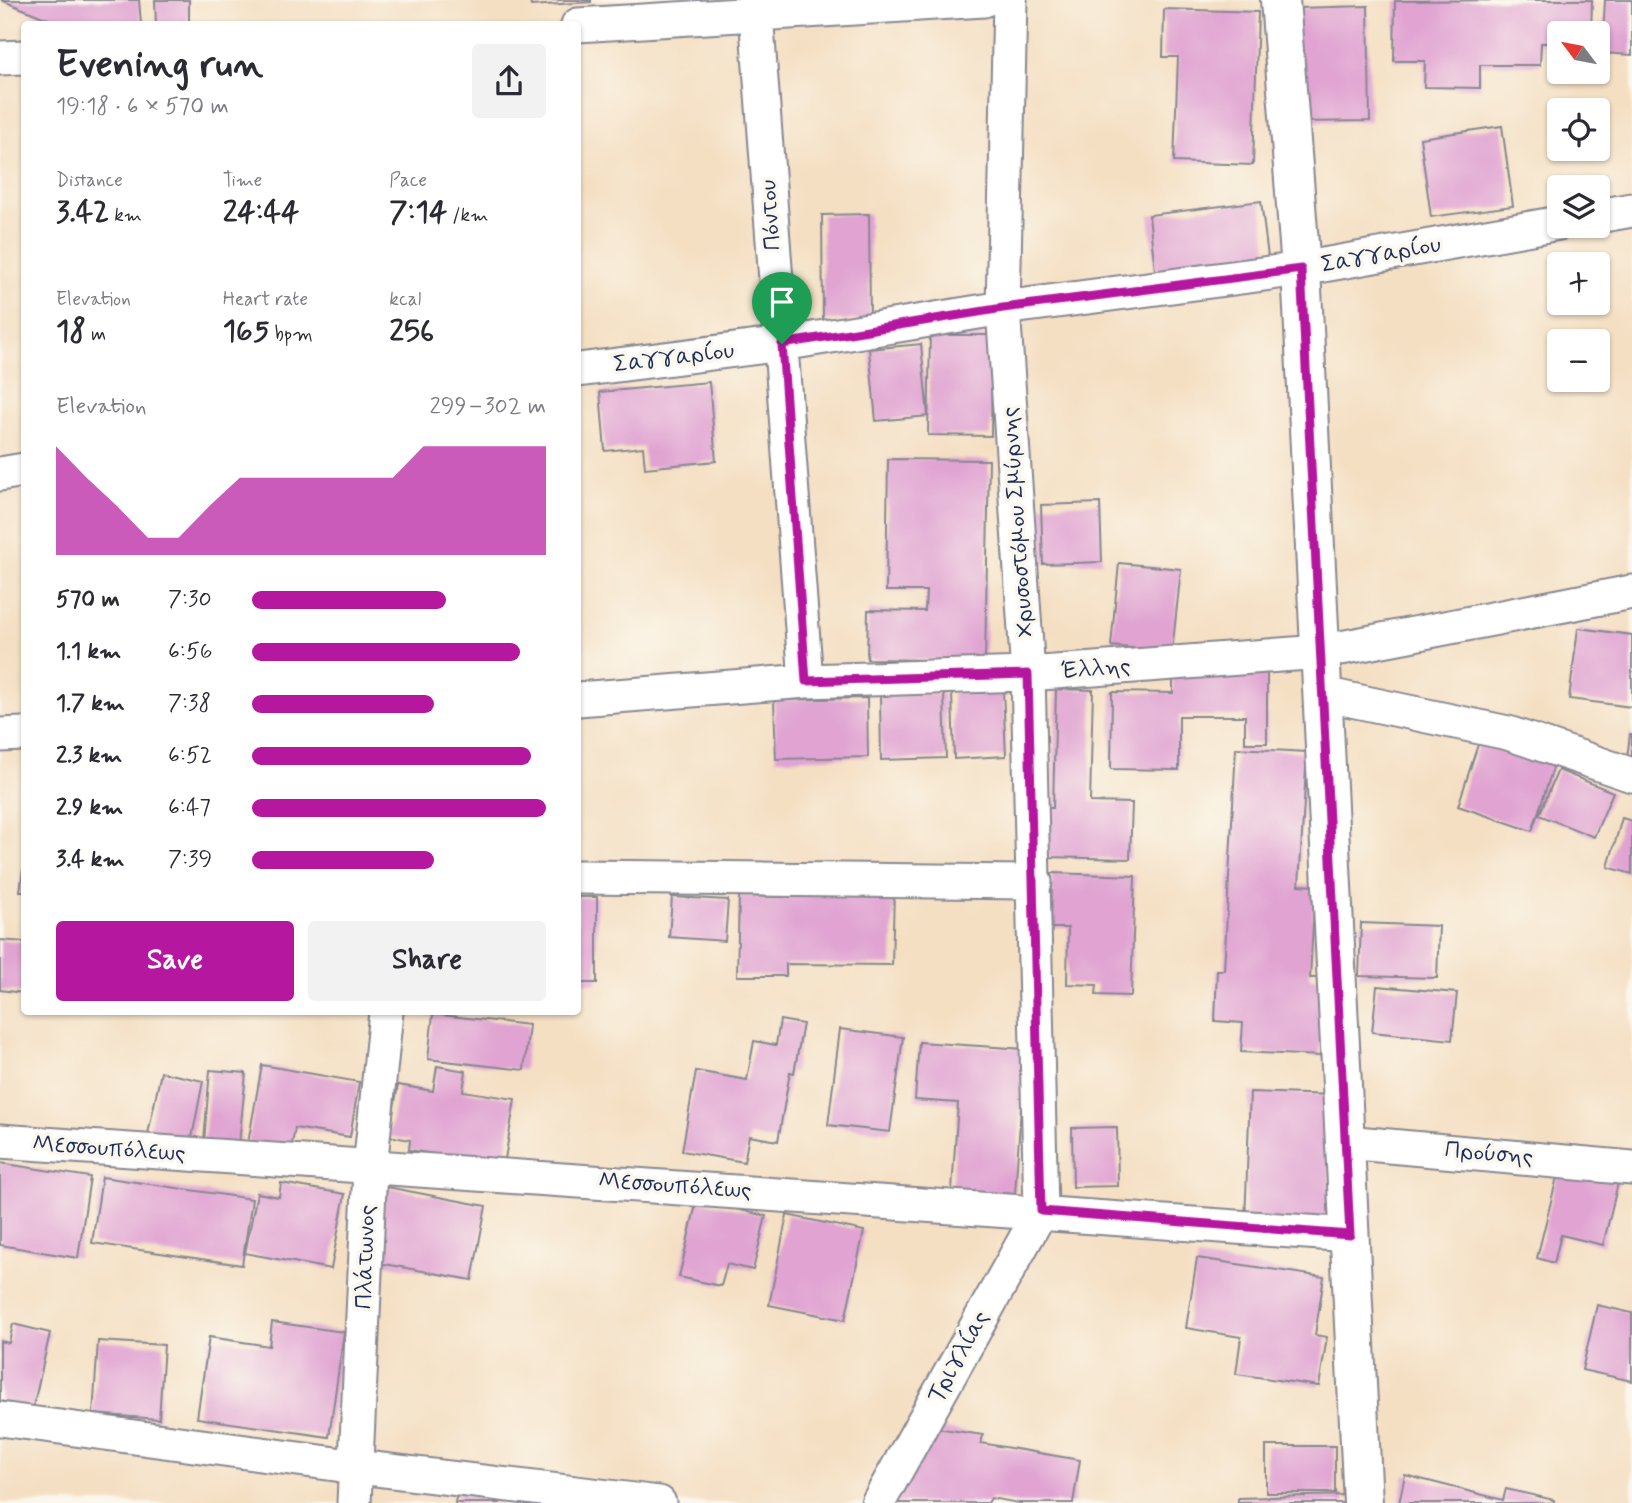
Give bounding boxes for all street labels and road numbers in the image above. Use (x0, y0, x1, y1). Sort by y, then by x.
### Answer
street label: Πόντου (753, 178, 789, 252)
street label: Σαγγαρίου (1319, 229, 1444, 281)
street label: Σαγγαρίου (612, 335, 736, 381)
street label: Χρυσοστόμου Σμύρνης (994, 406, 1042, 638)
street label: Έλλης (1060, 651, 1132, 687)
street label: Μεσσουπόλεως (31, 1128, 187, 1170)
street label: Προύσης (1444, 1135, 1534, 1173)
street label: Μεσσουπόλεως (597, 1165, 753, 1207)
street label: Πλάτωνος (349, 1204, 383, 1310)
street label: Τριγλίας (921, 1305, 997, 1409)

